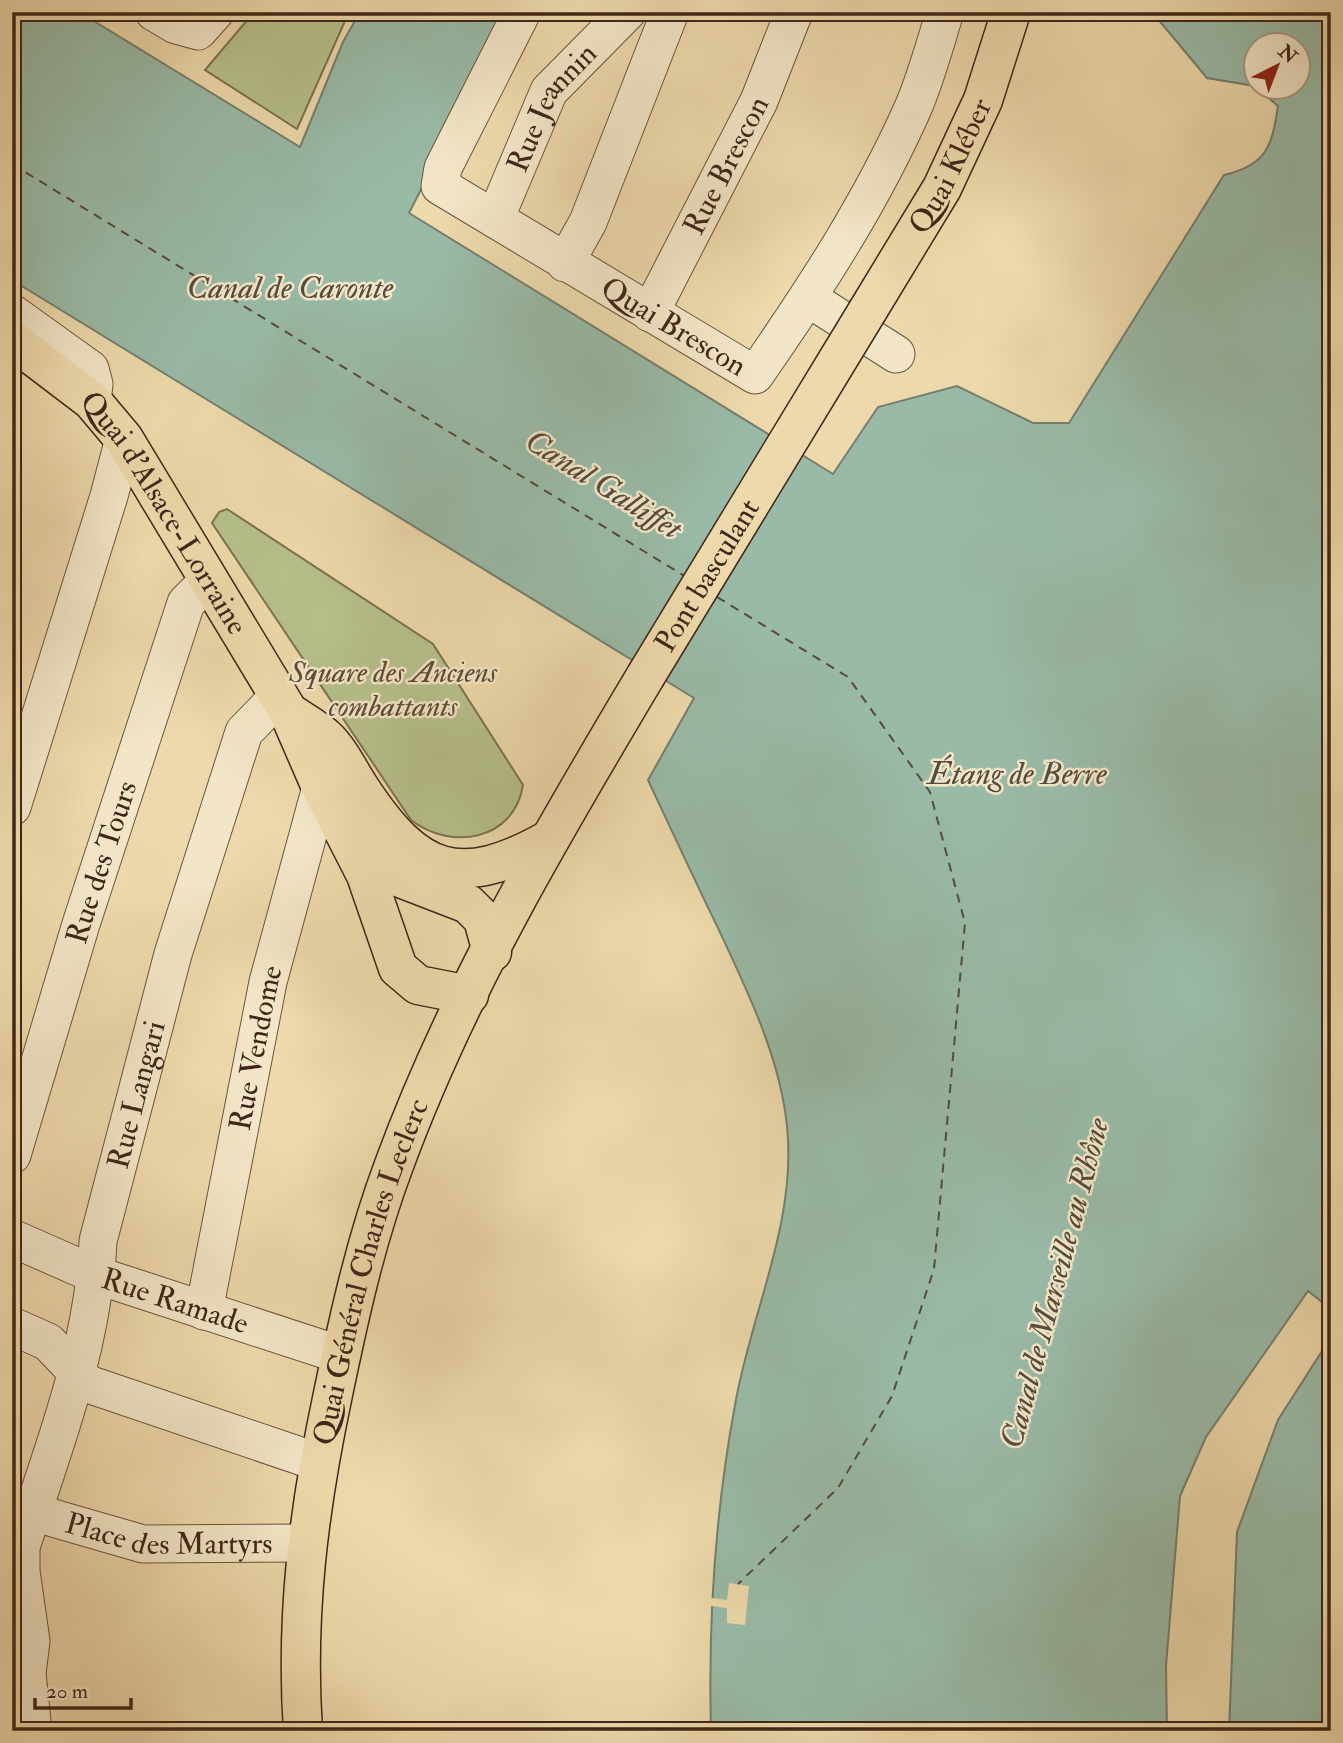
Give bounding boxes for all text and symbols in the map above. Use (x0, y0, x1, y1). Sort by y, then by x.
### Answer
north arrow (1242, 32, 1312, 102)
street label: Rue Jeannin (499, 35, 605, 178)
text: N (1273, 39, 1303, 69)
street label: Rue Brescon (675, 90, 777, 241)
street label: Quai Kléber (901, 93, 1000, 241)
water label: Canal de Caronte (187, 268, 394, 308)
street label: Quai Brescon (594, 269, 753, 385)
street label: Quai d'Alsace-Lorraine (72, 383, 256, 642)
water label: Canal Galliffet (518, 421, 691, 550)
street label: Pont basculant (647, 492, 768, 659)
park label: Square des Anciens combattants (288, 654, 498, 725)
water label: Étang de Berre (925, 754, 1107, 794)
street label: Rue des Tours (58, 776, 146, 948)
street label: Rue Vendome (222, 961, 291, 1134)
street label: Rue Langari (100, 1017, 174, 1173)
street label: Quai Général Charles Leclerc (305, 1093, 437, 1448)
water label: Canal de Marseille au Rhône (992, 1113, 1118, 1453)
street label: Rue Ramade (97, 1260, 253, 1343)
street label: Place des Martyrs (61, 1505, 273, 1563)
scale bar (35, 1666, 131, 1710)
text: 20 m (46, 1678, 88, 1705)

